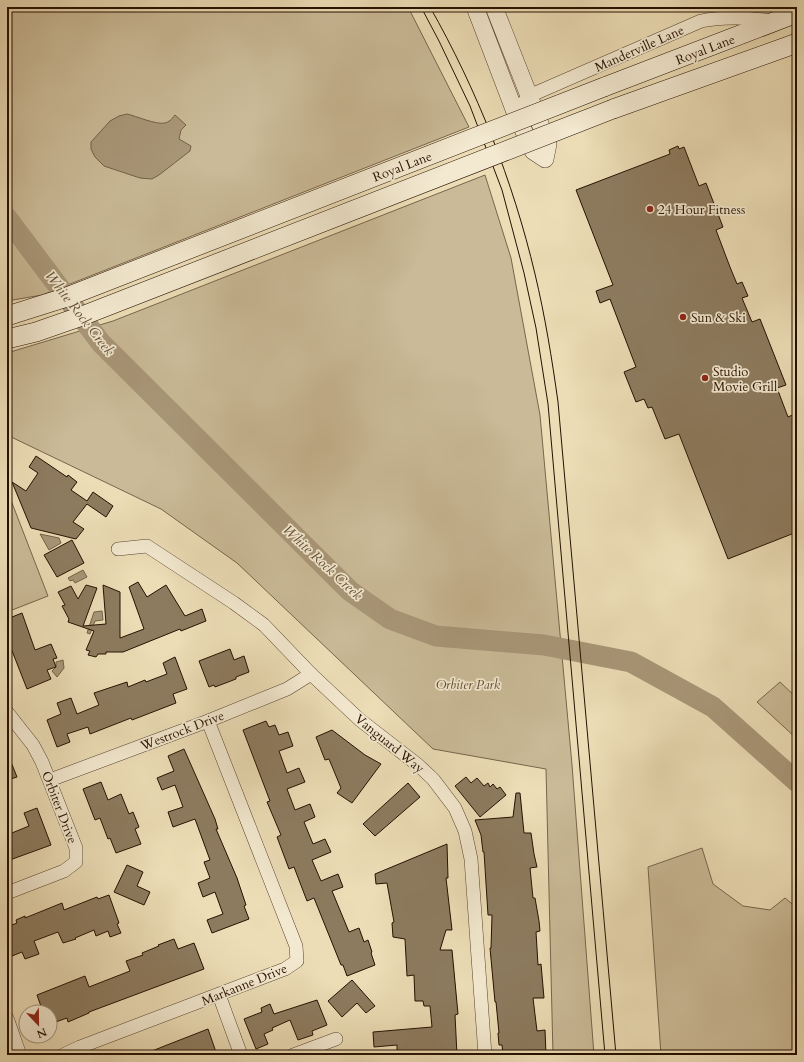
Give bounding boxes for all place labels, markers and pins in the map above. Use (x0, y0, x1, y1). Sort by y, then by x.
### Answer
place label: 24 Hour Fitness (658, 201, 745, 219)
marker: 24 Hour Fitness (645, 204, 655, 214)
place label: Sun & Ski (691, 309, 746, 327)
marker: Sun & Ski (678, 312, 688, 322)
place label: Studio Movie Grill (713, 363, 778, 396)
marker: Studio Movie Grill (700, 373, 710, 383)

